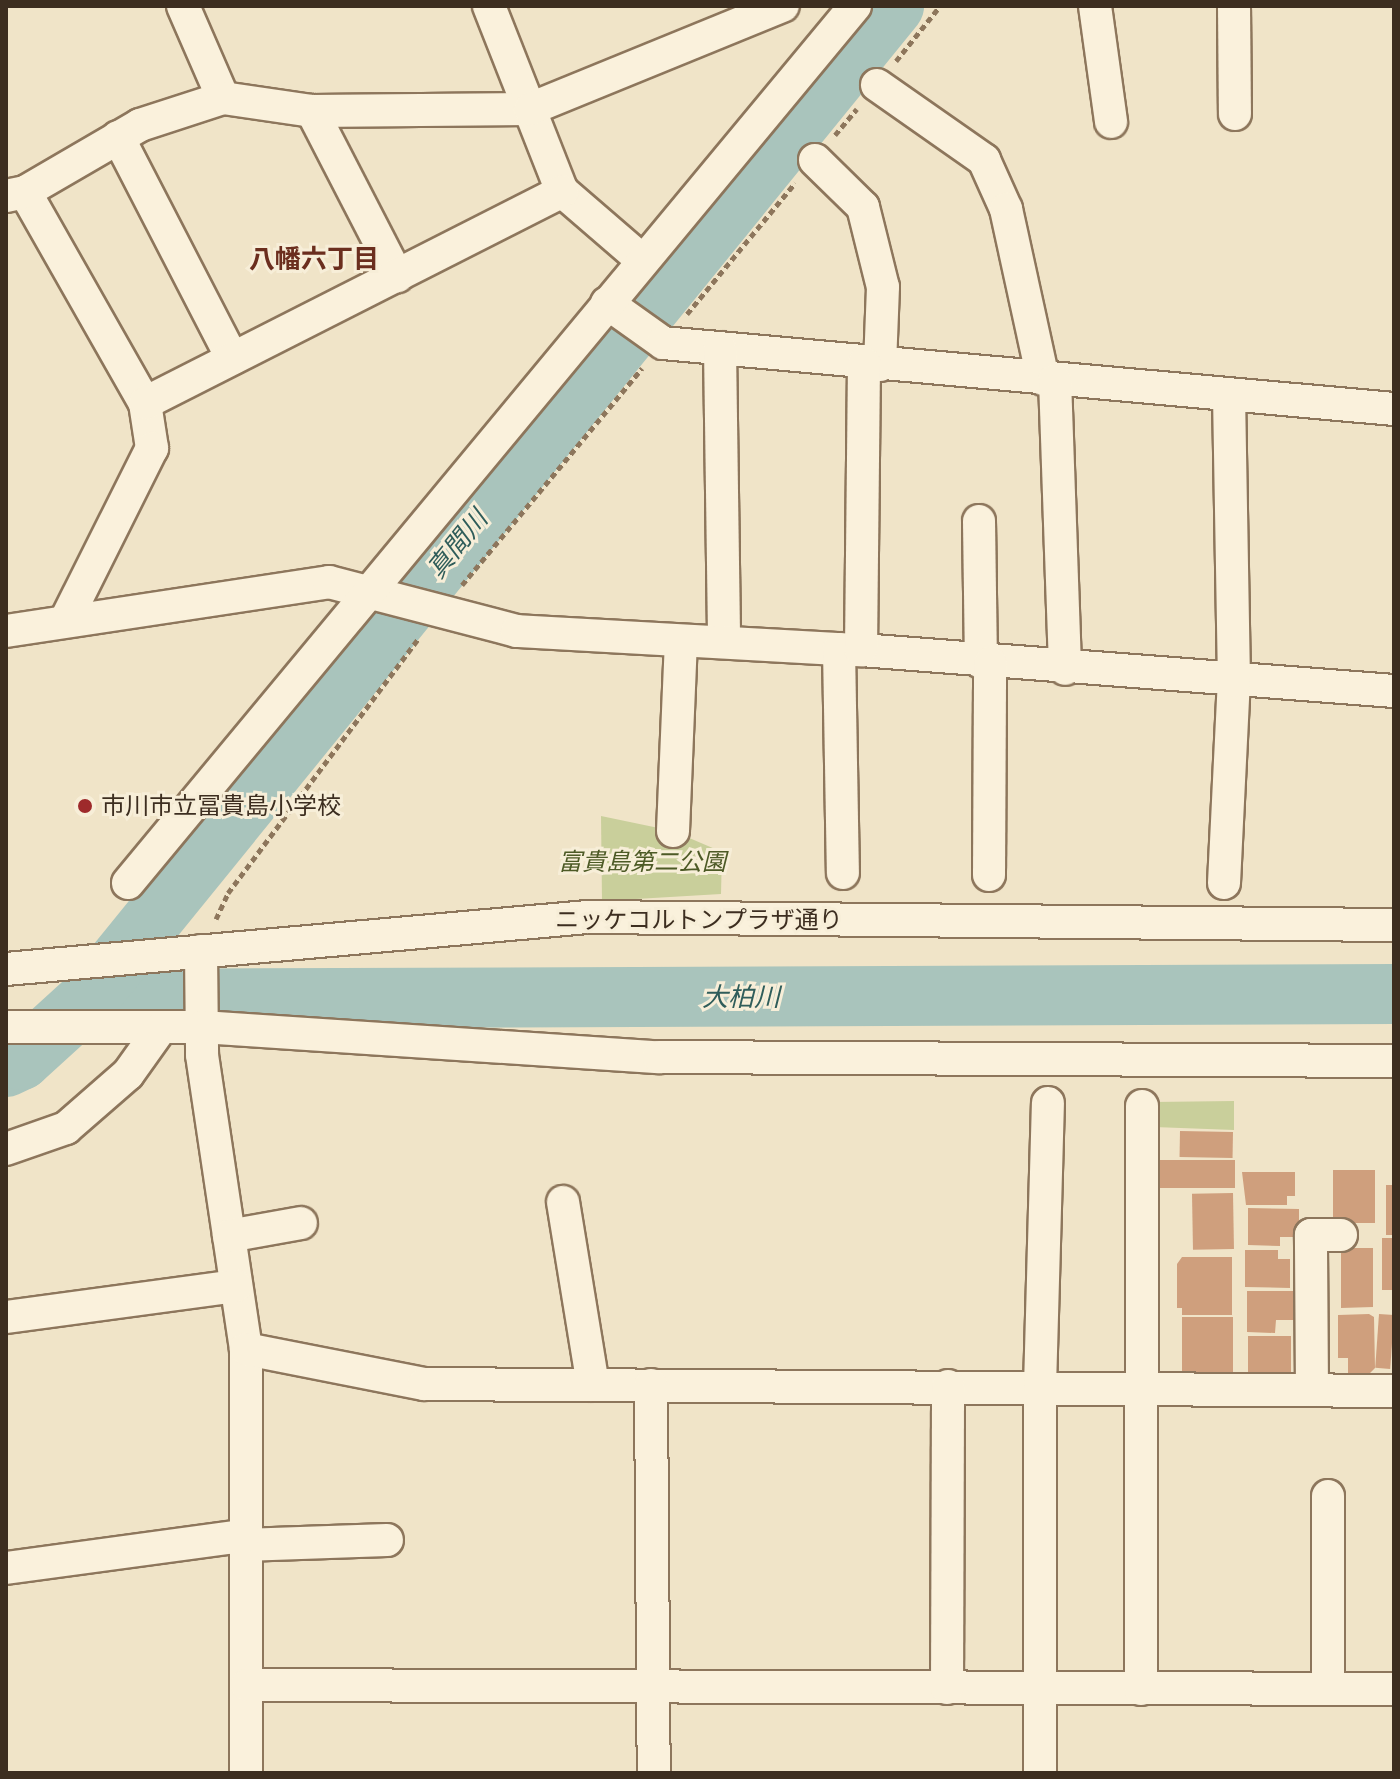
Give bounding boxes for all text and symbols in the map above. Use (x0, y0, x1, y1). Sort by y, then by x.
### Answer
district label: 八幡六丁目 (249, 243, 379, 275)
water label: 真間川 (420, 504, 494, 584)
place label: 市川市立冨貴島小学校 (101, 792, 341, 820)
marker: 市川市立冨貴島小学校 (76, 797, 94, 815)
park label: 富貴島第二公園 (558, 848, 726, 876)
street label: ニッケコルトンプラザ通り (555, 906, 843, 934)
water label: 大柏川 (702, 981, 780, 1013)

